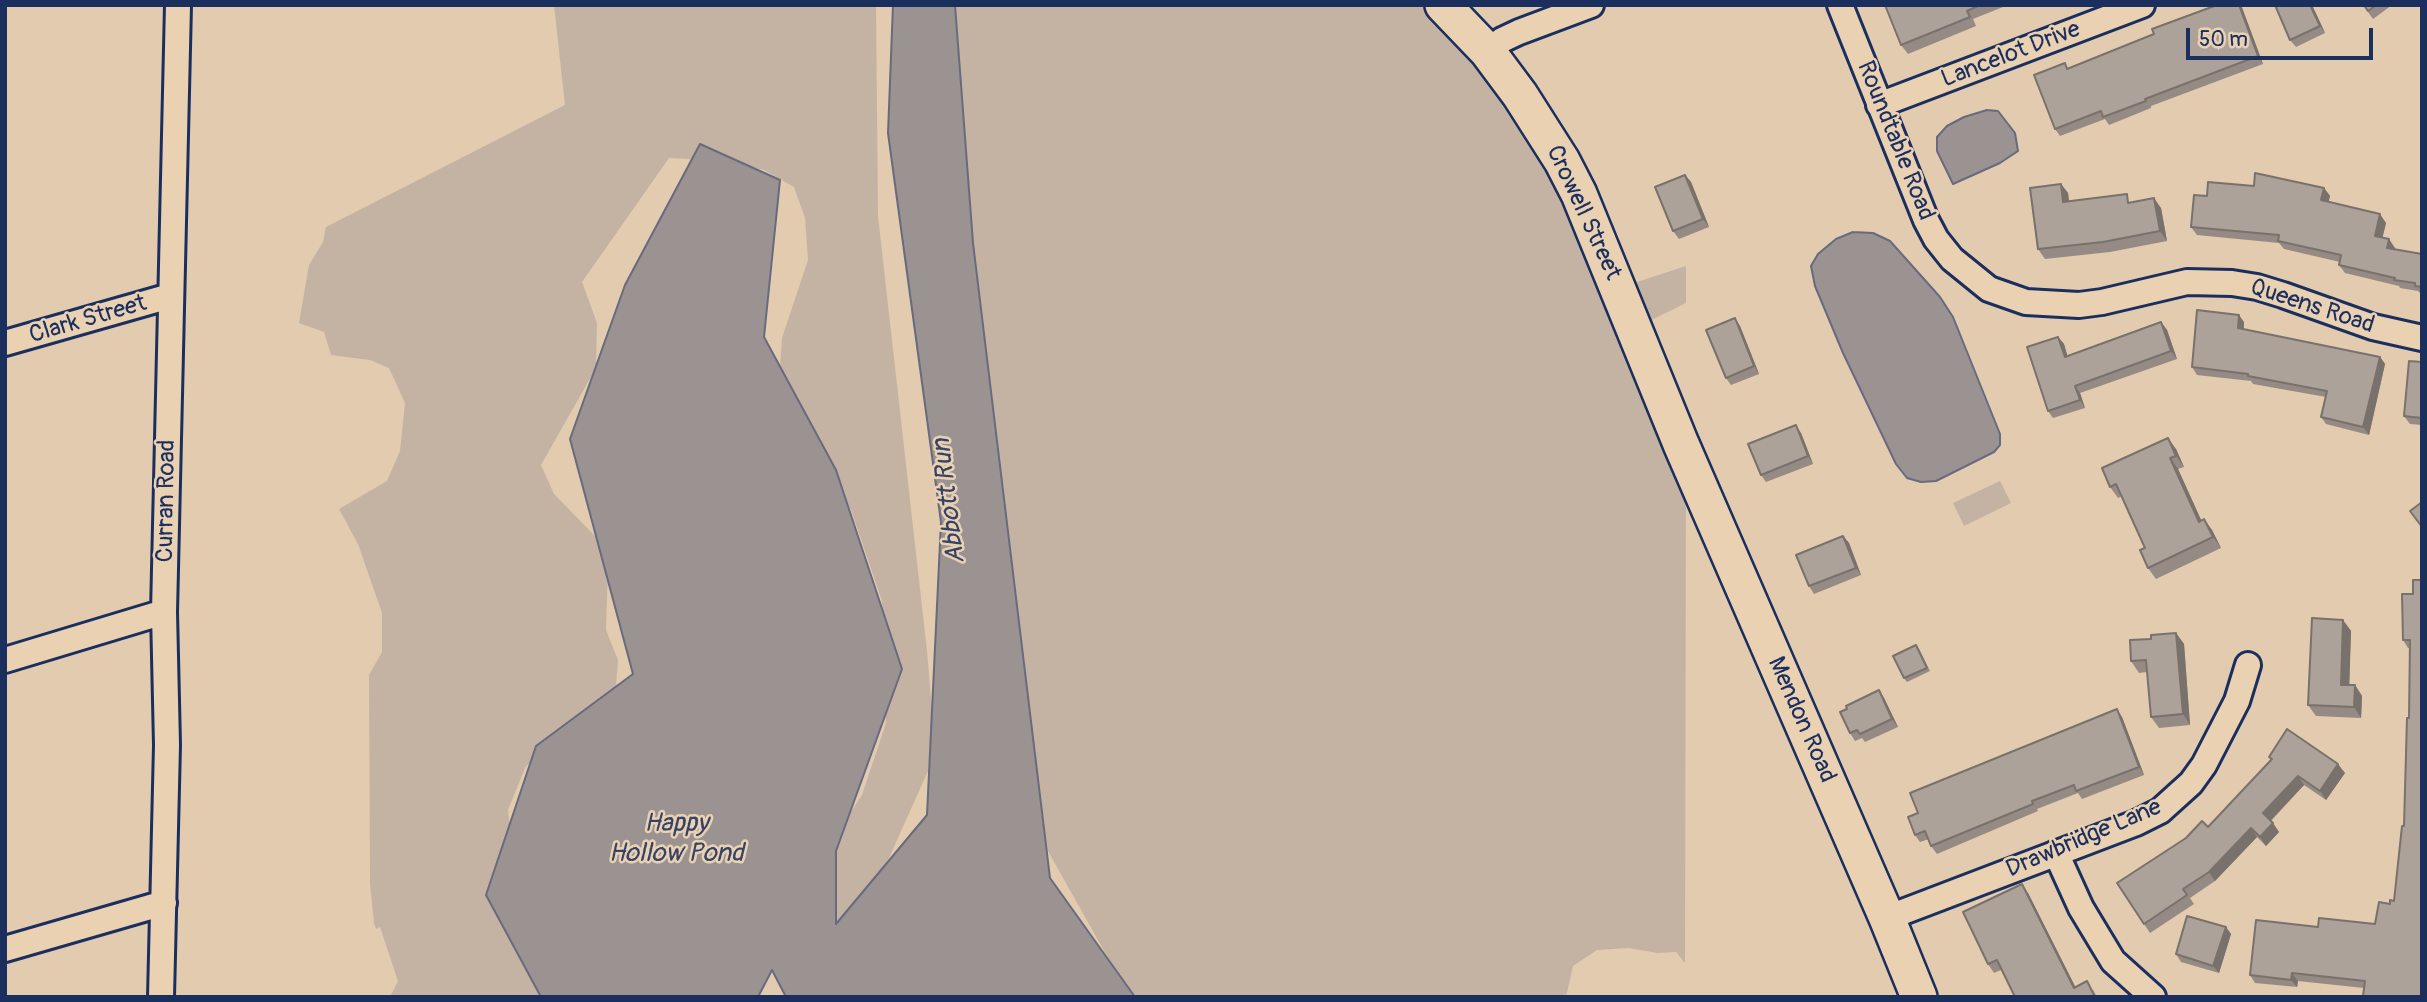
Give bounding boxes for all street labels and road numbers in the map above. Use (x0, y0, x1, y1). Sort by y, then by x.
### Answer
street label: Lancelot Drive (1938, 15, 2084, 95)
street label: Roundtable Road (1850, 57, 1940, 225)
street label: Crowell Street (1539, 141, 1627, 285)
street label: Queens Road (2246, 273, 2378, 341)
street label: Clark Street (26, 290, 150, 350)
street label: Curran Road (152, 439, 182, 563)
street label: Mendon Road (1760, 653, 1842, 787)
street label: Drawbridge Lane (2002, 793, 2166, 885)

